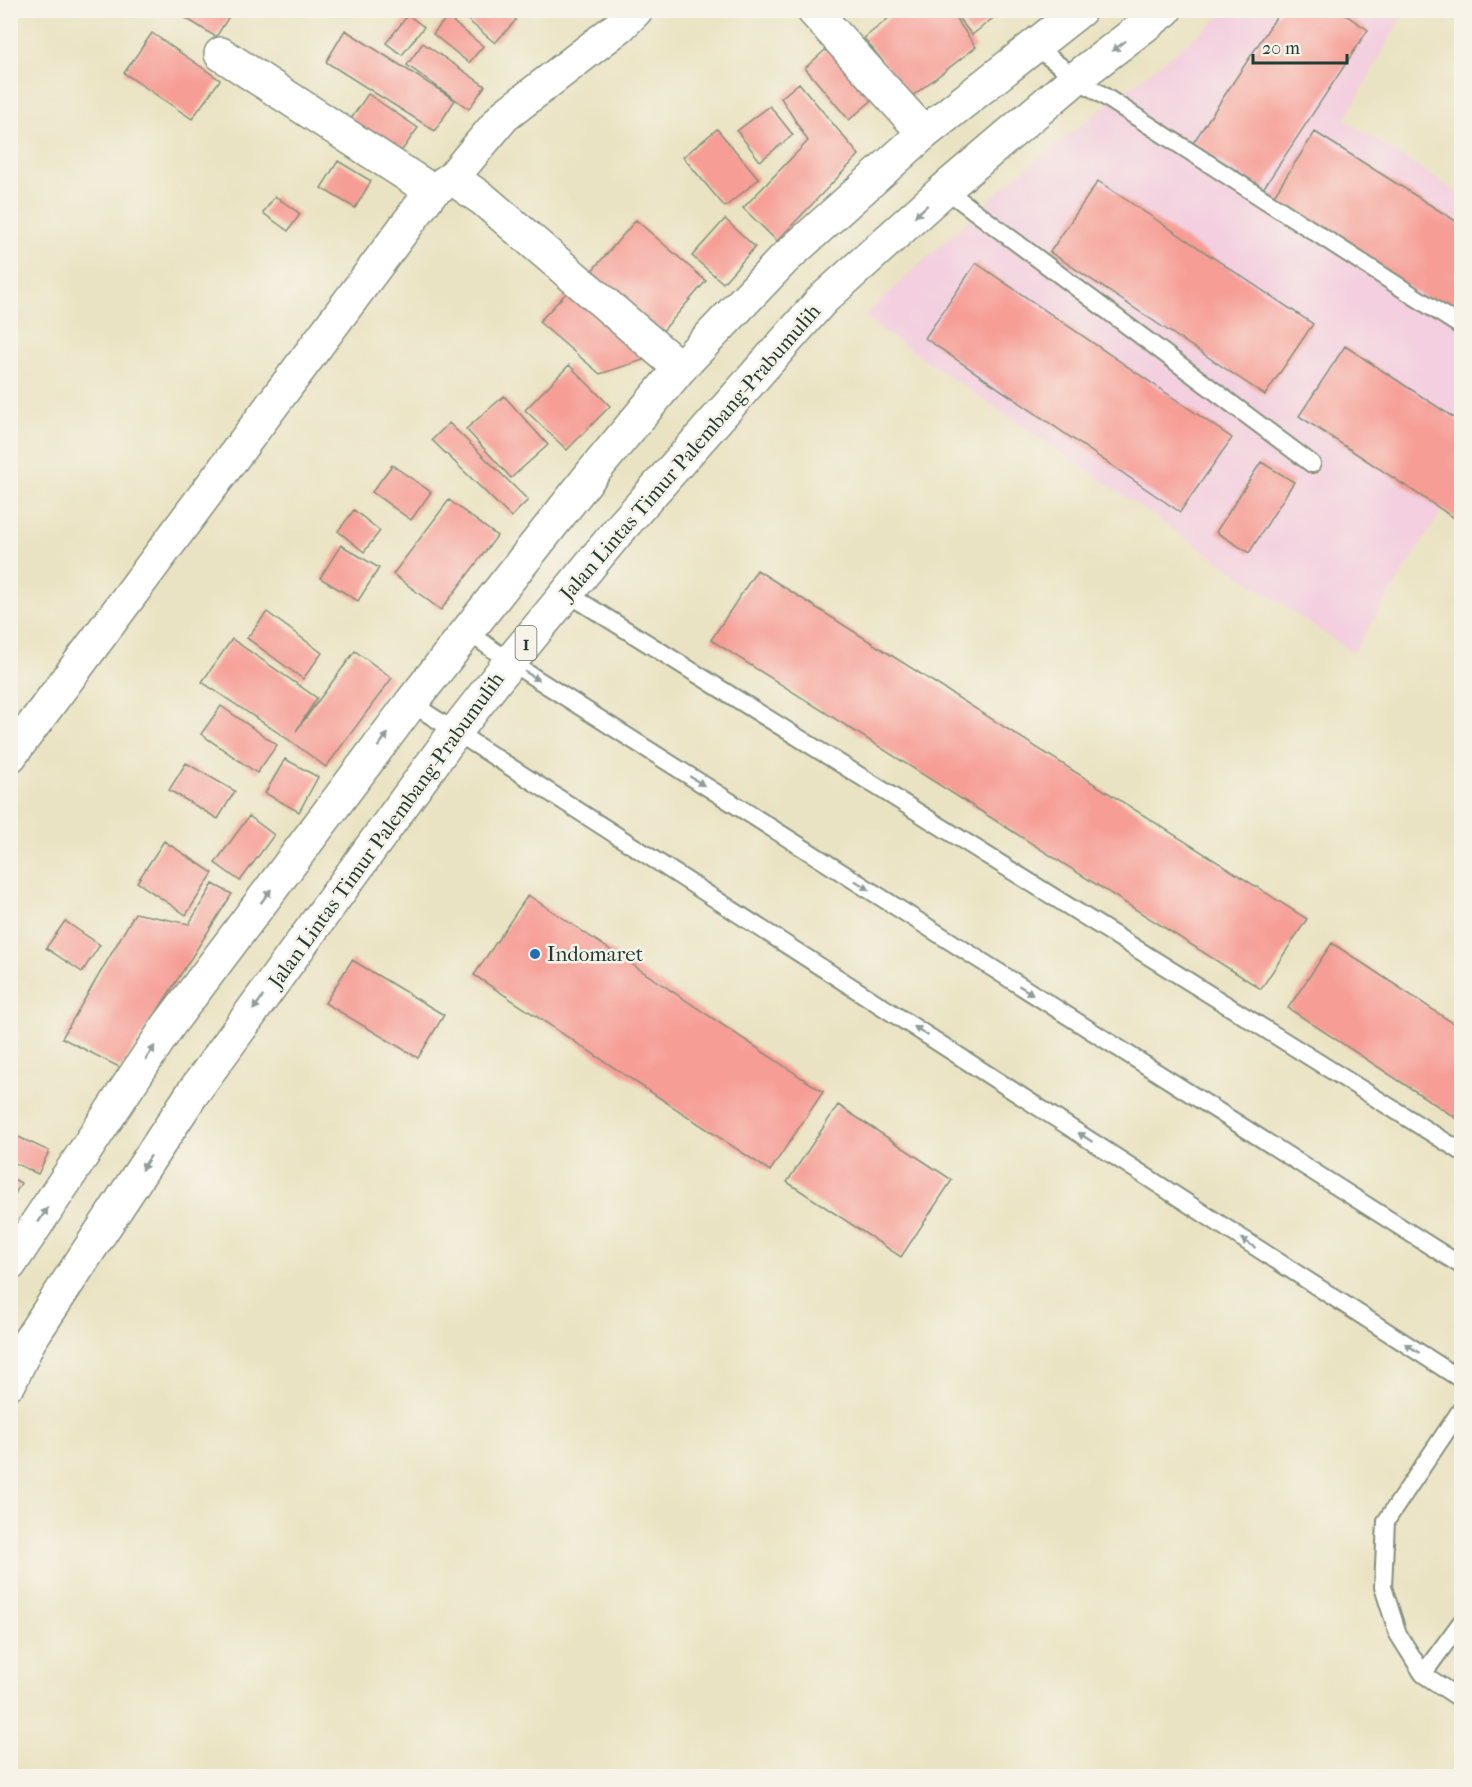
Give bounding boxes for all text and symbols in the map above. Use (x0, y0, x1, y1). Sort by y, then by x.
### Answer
scale bar (1253, 27, 1348, 65)
text: 20 m (1262, 38, 1300, 59)
one-way arrow (1111, 40, 1127, 52)
one-way arrow (913, 204, 928, 218)
street label: Jalan Lintas Timur Palembang-Prabumulih (554, 299, 825, 606)
road number: 1 (516, 626, 536, 660)
street label: Jalan Lintas Timur Palembang-Prabumulih (262, 667, 509, 994)
one-way arrow (524, 670, 540, 682)
one-way arrow (377, 732, 389, 748)
one-way arrow (689, 775, 705, 786)
one-way arrow (854, 879, 870, 890)
one-way arrow (260, 888, 272, 904)
place label: Indomaret (547, 942, 644, 966)
marker: Indomaret (528, 947, 542, 961)
one-way arrow (1018, 984, 1034, 995)
one-way arrow (252, 995, 264, 1011)
one-way arrow (913, 1026, 929, 1037)
one-way arrow (145, 1044, 156, 1061)
one-way arrow (1077, 1131, 1093, 1143)
one-way arrow (141, 1155, 152, 1171)
one-way arrow (37, 1208, 49, 1224)
one-way arrow (1240, 1237, 1257, 1248)
one-way arrow (1404, 1343, 1421, 1354)

